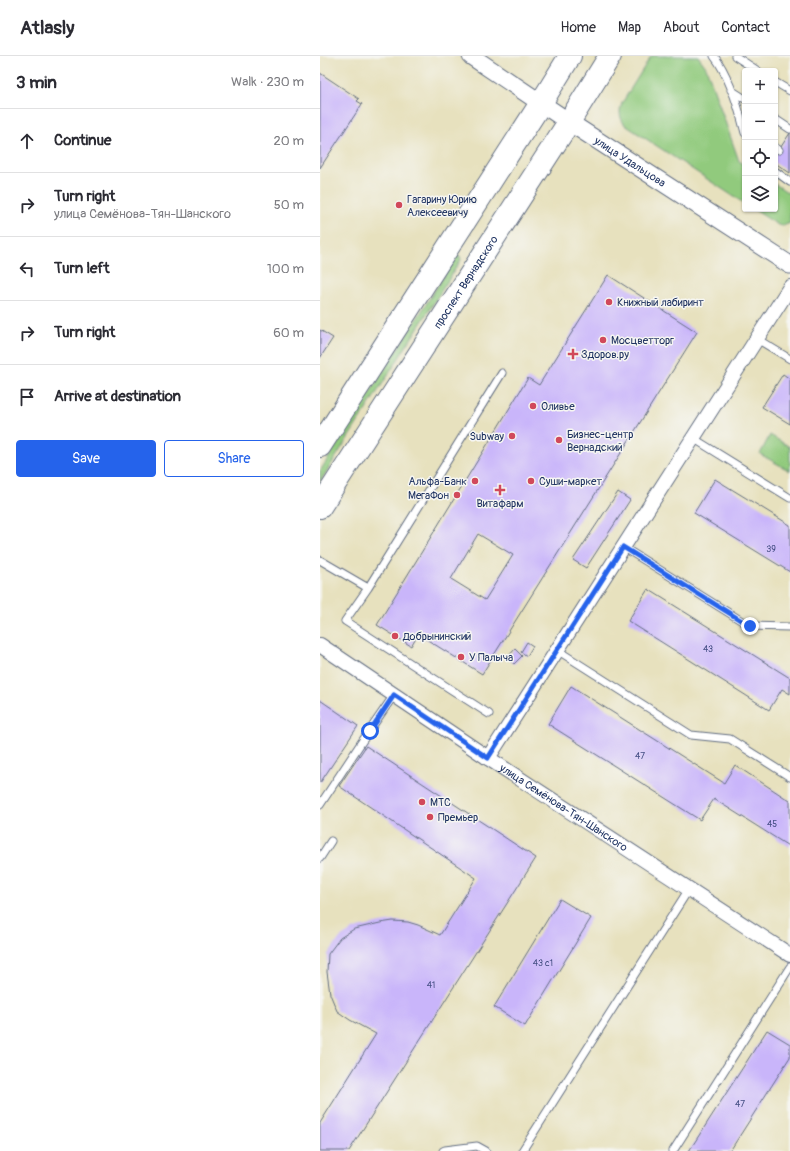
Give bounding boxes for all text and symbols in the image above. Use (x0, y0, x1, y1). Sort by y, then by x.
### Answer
text: Atlasly (20, 16, 74, 40)
text: Home (561, 19, 596, 36)
text: Map (618, 19, 641, 36)
text: About (663, 19, 699, 36)
text: Contact (721, 19, 770, 36)
map controls (742, 68, 778, 212)
button: + (742, 68, 778, 104)
text: 3 min (16, 72, 57, 93)
text: Walk · 230 m (231, 74, 304, 90)
button: − (742, 104, 778, 140)
icon: ahead (16, 130, 38, 152)
text: Continue (54, 131, 112, 150)
text: 20 m (273, 133, 304, 149)
street label: улица Удальцова (591, 133, 668, 189)
button: locate (742, 140, 778, 176)
button: layers (742, 176, 778, 212)
text: Turn right (54, 187, 115, 206)
place label: Гагарину Юрию Алексеевичу (407, 193, 477, 219)
icon: right (16, 194, 38, 216)
text: 50 m (274, 197, 304, 213)
marker: Гагарину Юрию Алексеевичу (394, 200, 404, 210)
text: улица Семёнова-Тян-Шанского (54, 206, 231, 222)
street label: проспект Вернадского (431, 233, 500, 331)
icon: left (16, 258, 38, 280)
text: Turn left (54, 259, 110, 278)
text: 100 m (267, 261, 304, 277)
place label: Книжный лабиринт (617, 296, 704, 309)
marker: Книжный лабиринт (604, 297, 614, 307)
icon: right (16, 322, 38, 344)
text: Turn right (54, 323, 115, 342)
text: 60 m (273, 325, 304, 341)
place label: Мосцветторг (611, 334, 674, 347)
marker: Мосцветторг (598, 335, 608, 345)
place label: Здоров.ру (581, 348, 629, 361)
marker: Здоров.ру (568, 349, 578, 359)
icon: arrive (16, 386, 38, 408)
text: Arrive at destination (54, 387, 181, 406)
place label: Оливье (541, 400, 575, 413)
marker: Оливье (528, 401, 538, 411)
place label: Бизнес-центр Вернадский (567, 428, 634, 454)
place label: Subway (469, 430, 504, 443)
marker: Subway (507, 431, 517, 441)
marker: Бизнес-центр Вернадский (554, 435, 564, 445)
button: Save (16, 440, 156, 477)
button: Share (164, 440, 304, 477)
place label: Альфа-Банк (409, 475, 467, 488)
place label: Суши-маркет (539, 475, 603, 488)
marker: Альфа-Банк (470, 476, 480, 486)
marker: Суши-маркет (526, 476, 536, 486)
marker: Витафарм (495, 485, 505, 495)
place label: МегаФон (408, 489, 449, 502)
marker: МегаФон (452, 490, 462, 500)
place label: Витафарм (476, 497, 524, 510)
house number: 39 (766, 544, 776, 555)
route end (741, 617, 759, 635)
place label: Добрынинский (402, 630, 471, 643)
marker: Добрынинский (390, 631, 400, 641)
house number: 43 (703, 644, 713, 655)
place label: У Палыча (469, 651, 513, 664)
marker: У Палыча (456, 652, 466, 662)
route start (361, 722, 379, 740)
house number: 47 (635, 751, 645, 762)
street label: улица Семёнова-Тян-Шанского (497, 761, 630, 854)
place label: МТС (430, 796, 451, 809)
marker: МТС (417, 797, 427, 807)
place label: Премьер (438, 811, 478, 824)
marker: Премьер (425, 812, 435, 822)
house number: 45 (767, 819, 777, 830)
house number: 43 с1 (533, 958, 553, 969)
house number: 41 (427, 980, 435, 991)
house number: 47 (735, 1099, 745, 1110)

